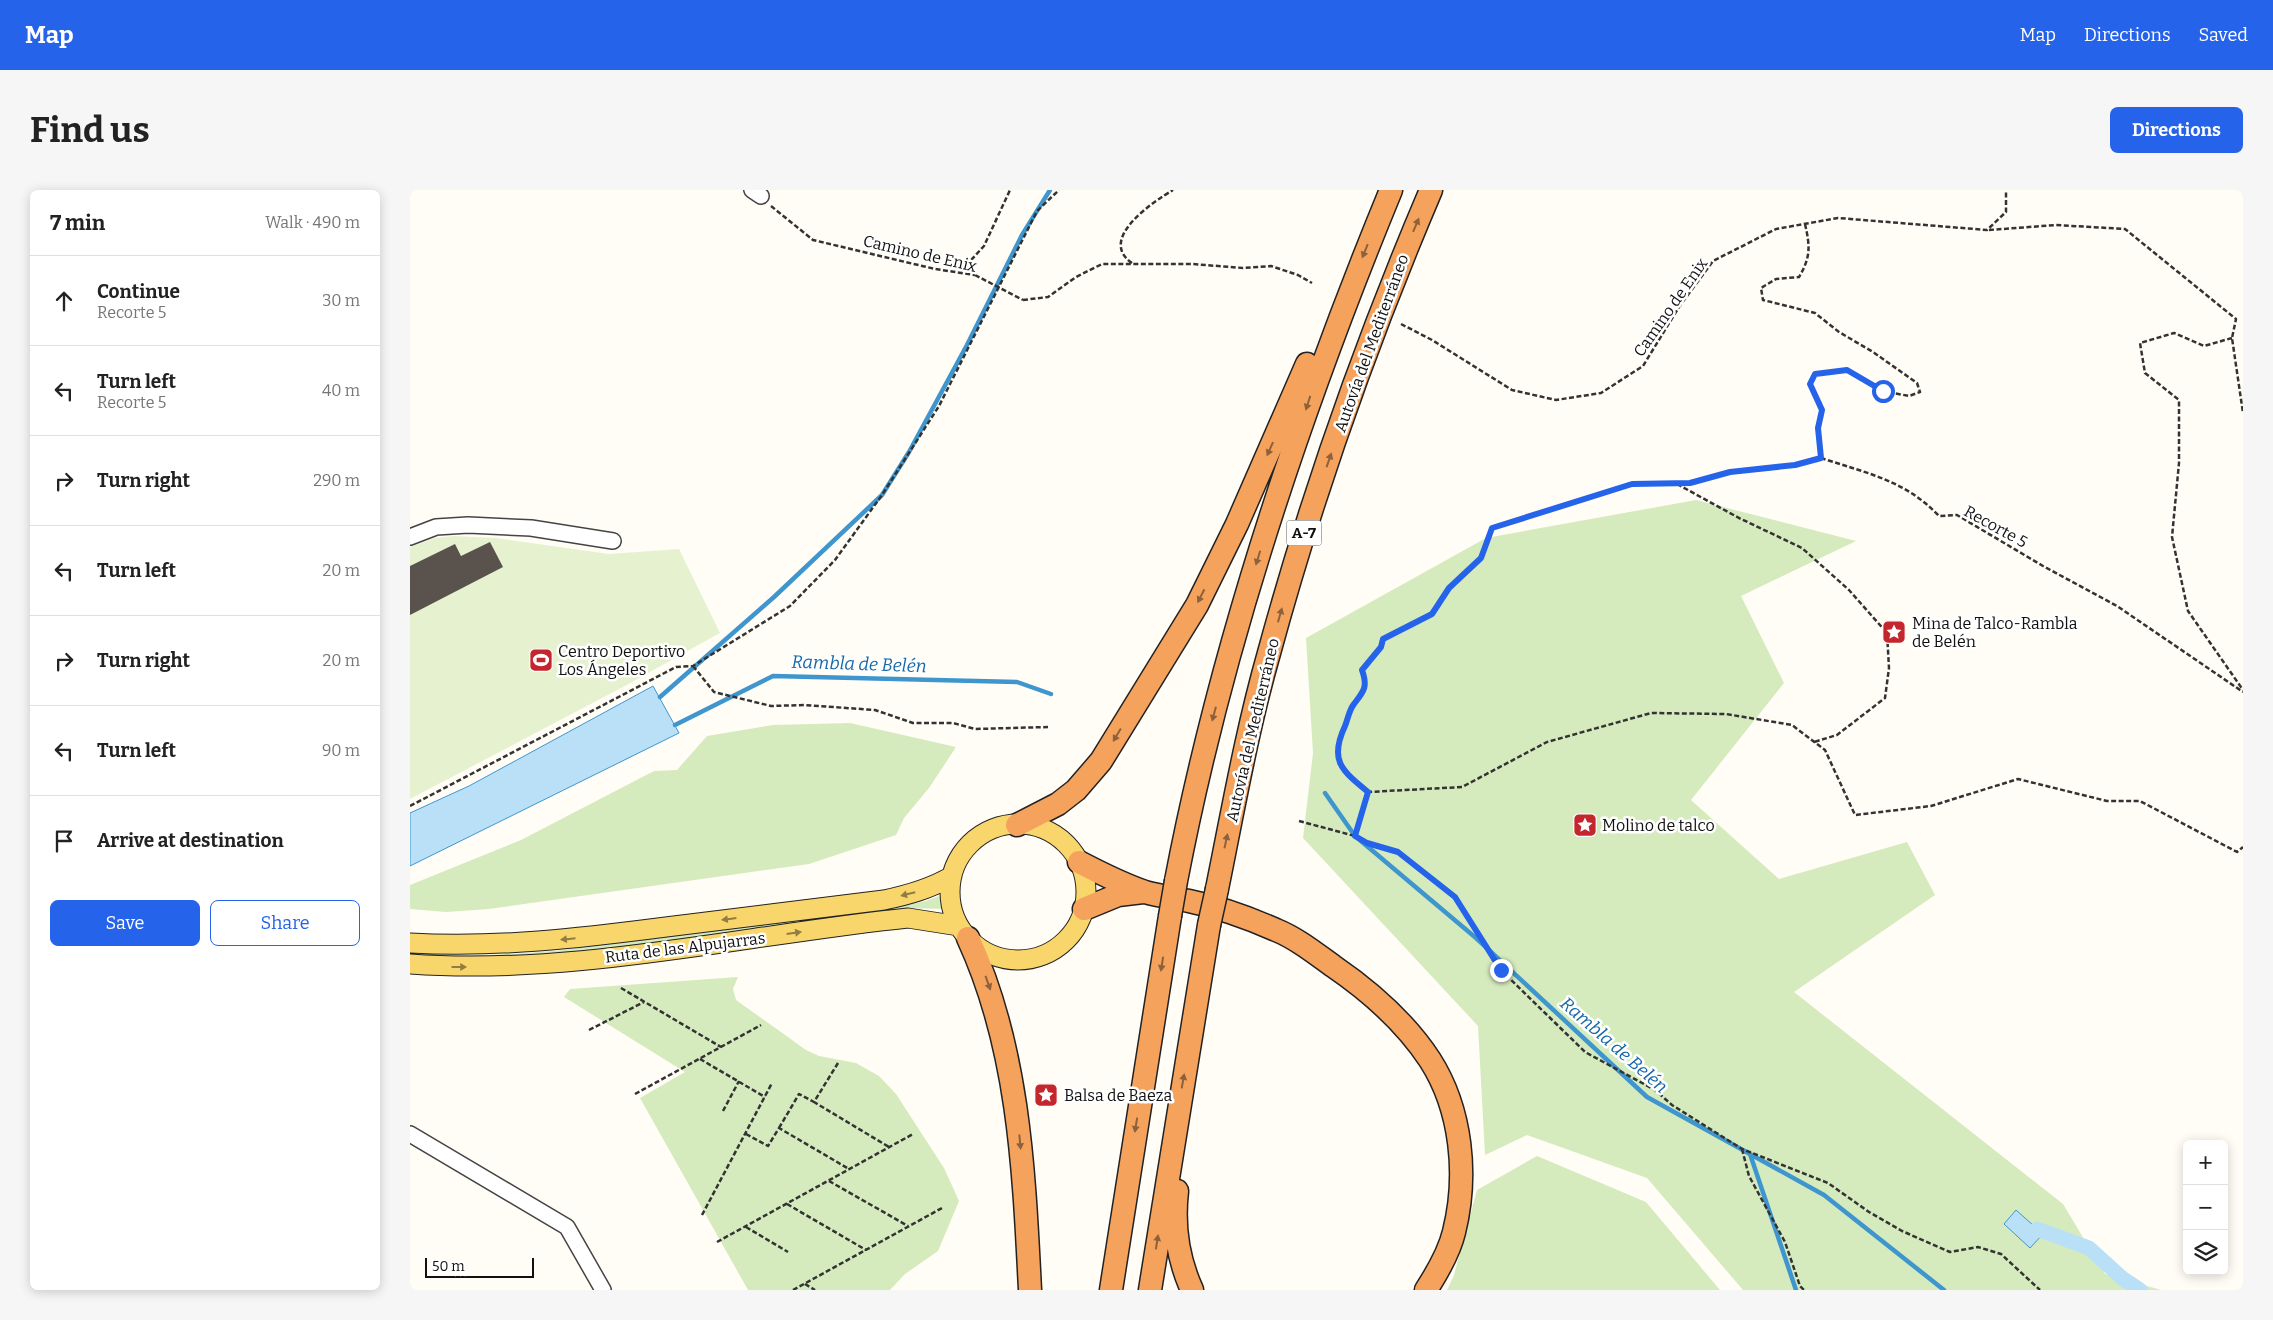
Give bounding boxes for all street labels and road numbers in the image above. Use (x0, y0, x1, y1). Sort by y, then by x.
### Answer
street label: Camino de Enix (861, 231, 979, 276)
street label: Autovía del Mediterráneo (1330, 252, 1413, 435)
street label: Camino de Enix (1629, 254, 1712, 360)
street label: Recorte 5 (1961, 501, 2031, 552)
road number: A-7 (1286, 520, 1322, 546)
street label: Autovía del Mediterráneo (1222, 637, 1283, 824)
street label: Ruta de las Alpujarras (604, 928, 766, 967)

